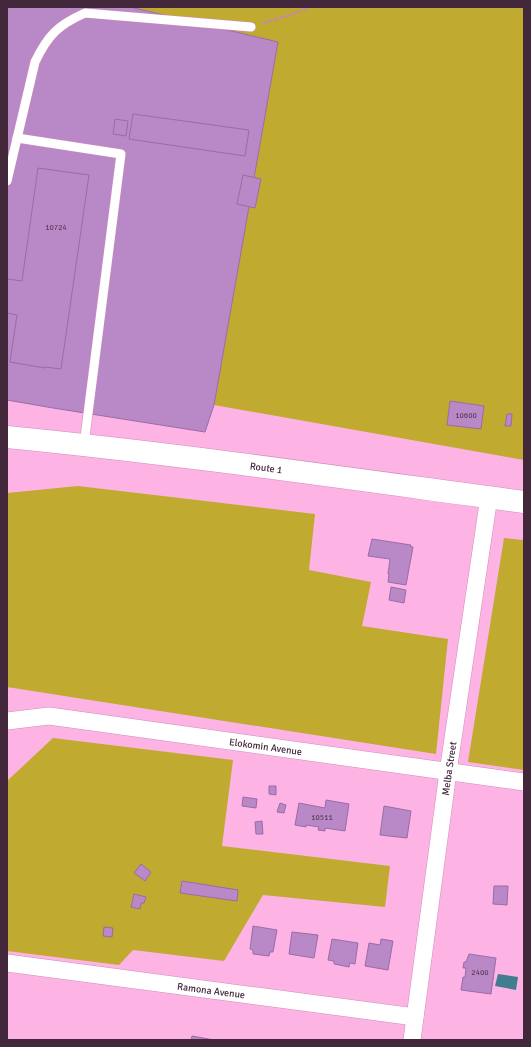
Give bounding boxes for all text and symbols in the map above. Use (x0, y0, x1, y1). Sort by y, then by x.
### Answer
house number: 10724 (45, 222, 67, 232)
house number: 10600 (455, 410, 477, 420)
street label: Route 1 (249, 460, 283, 476)
street label: Elokomin Avenue (228, 736, 303, 758)
street label: Melba Street (440, 740, 460, 796)
house number: 10511 (311, 812, 333, 822)
house number: 2400 (471, 967, 489, 977)
street label: Ramona Avenue (176, 981, 246, 1001)

